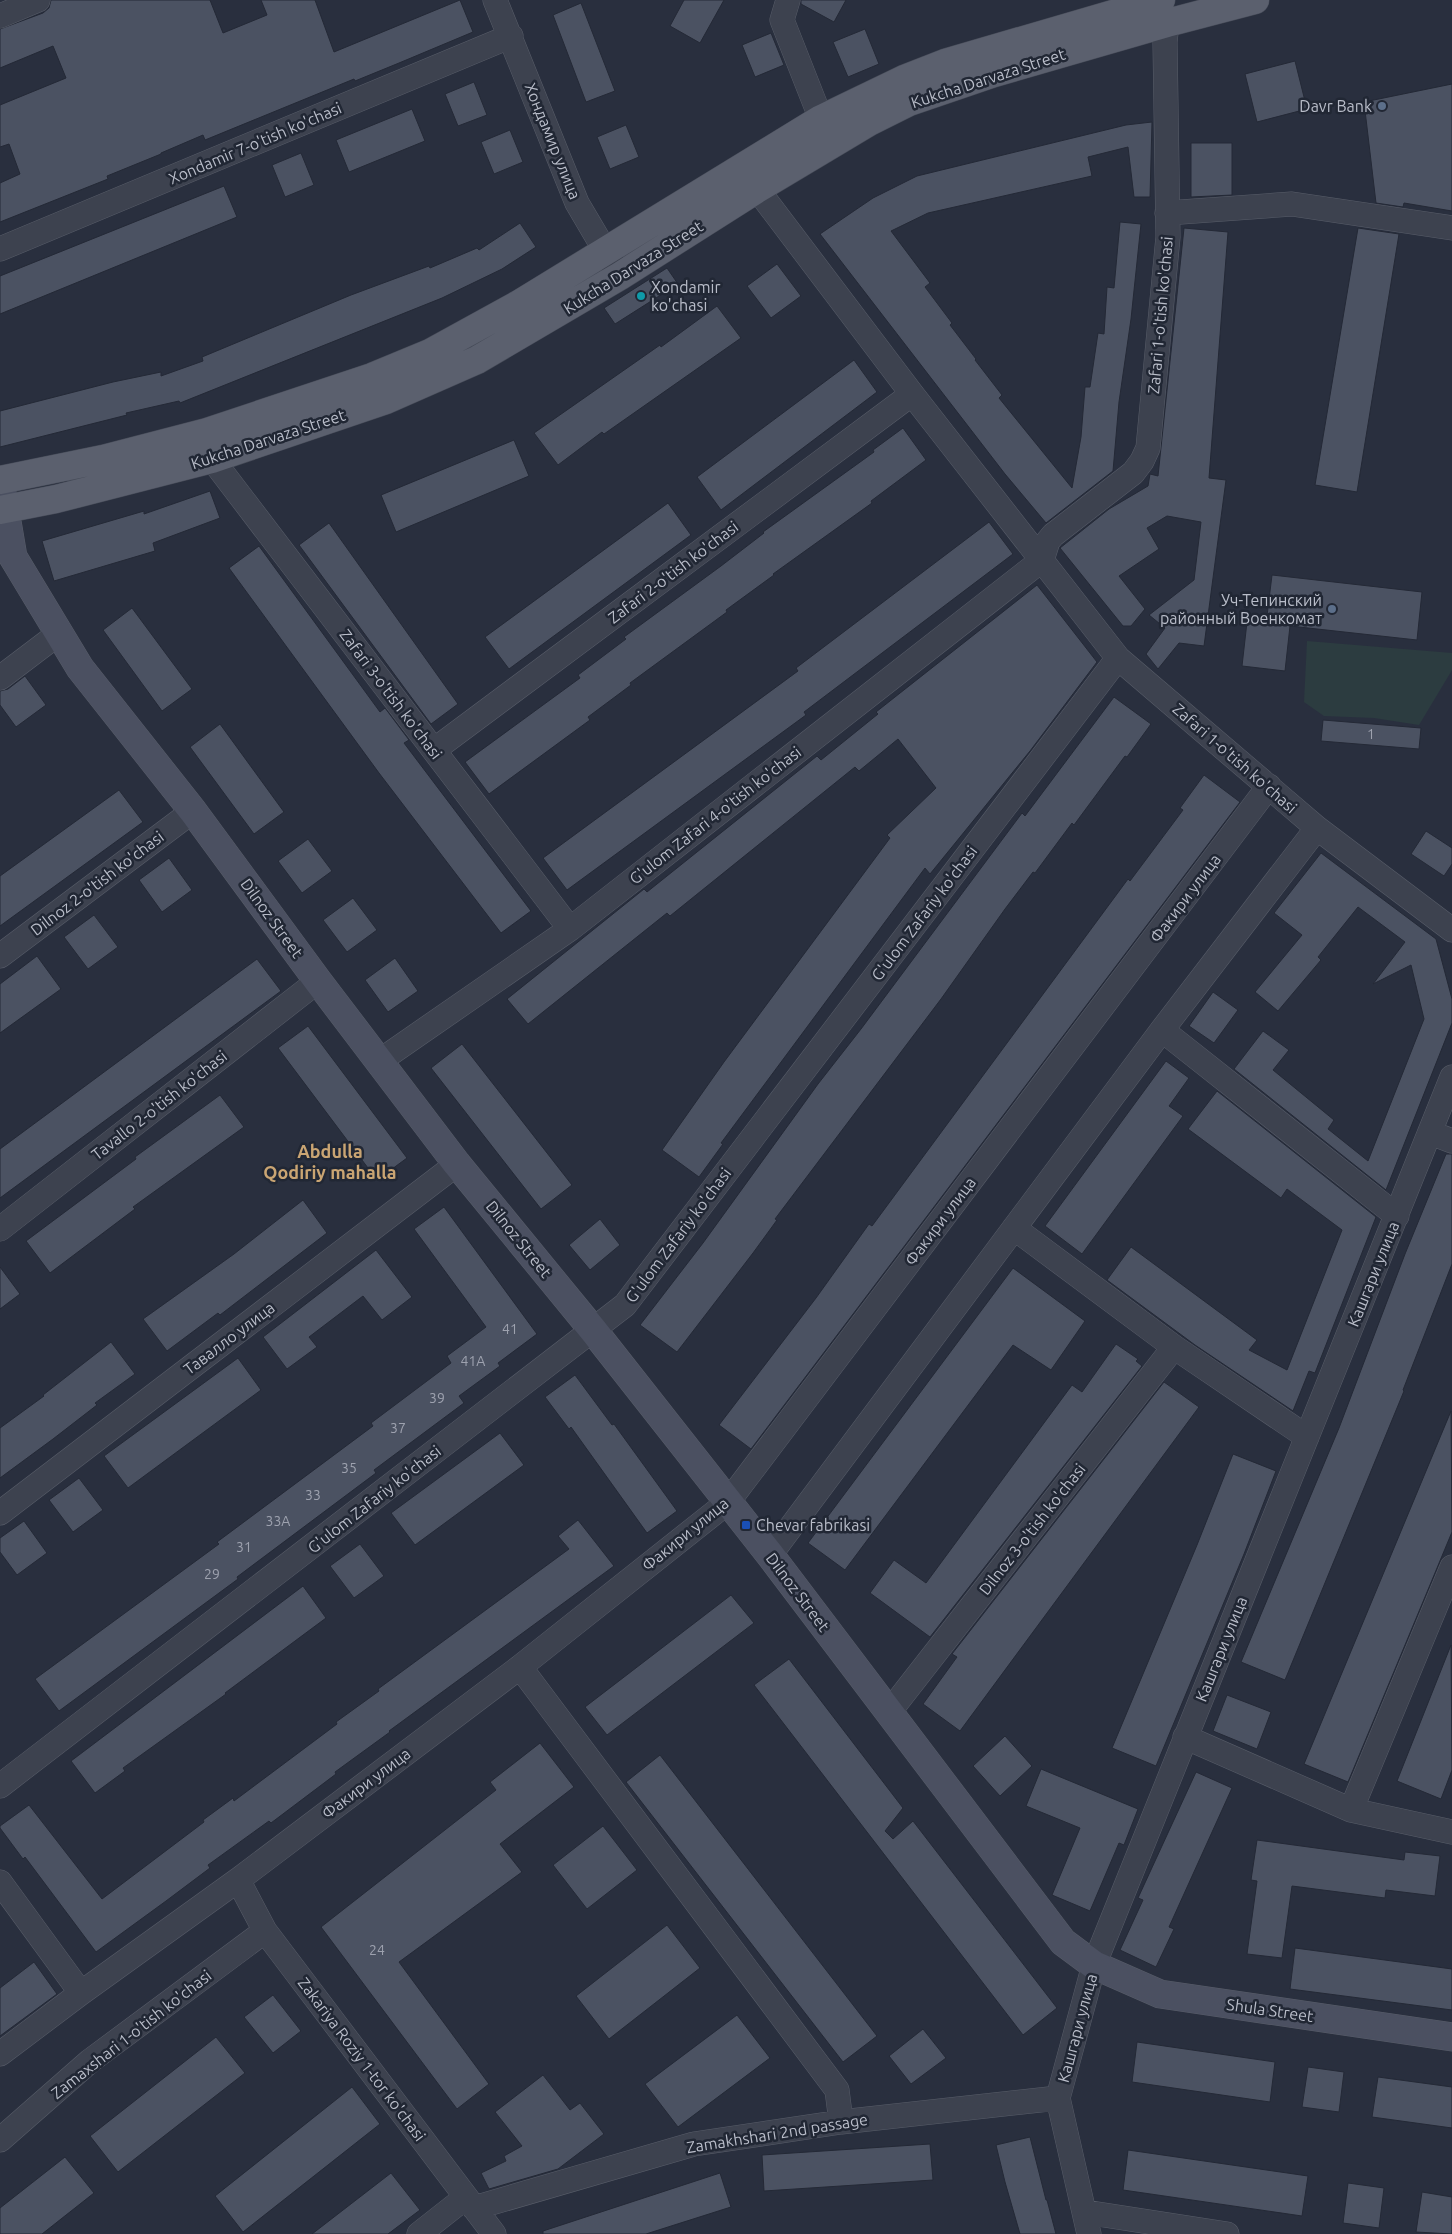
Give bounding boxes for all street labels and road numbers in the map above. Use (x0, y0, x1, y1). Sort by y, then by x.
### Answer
street label: Kukcha Darvaza Street (909, 44, 1068, 111)
street label: Хондамир улица (521, 80, 585, 202)
street label: Xondamir 7-o'tish ko'chasi (166, 98, 344, 188)
street label: Kukcha Darvaza Street (560, 216, 707, 317)
street label: Zafari 1-o'tish ko'chasi (1144, 236, 1176, 394)
street label: Kukcha Darvaza Street (189, 405, 348, 472)
street label: Zafari 2-o'tish ko'chasi (605, 517, 741, 627)
street label: Zafari 3-o'tish ko'chasi (336, 626, 446, 762)
street label: Zafari 1-o'tish ko'chasi (1169, 699, 1301, 817)
street label: G'ulom Zafari 4-o'tish ko'chasi (626, 742, 804, 888)
street label: Dilnoz 2-o'tish ko'chasi (27, 827, 167, 939)
street label: G'ulom Zafariy ko'chasi (868, 842, 980, 984)
street label: Факири улица (1146, 850, 1224, 946)
street label: Dilnoz Street (237, 875, 307, 962)
street label: Tavallo 2-o'tish ko'chasi (88, 1047, 230, 1163)
street label: G'ulom Zafariy ko'chasi (622, 1164, 734, 1306)
street label: Факири улица (901, 1173, 979, 1269)
street label: Dilnoz Street (483, 1197, 556, 1282)
street label: Кашгари улица (1344, 1219, 1402, 1329)
street label: Тавалло улица (180, 1298, 278, 1378)
street label: G'ulom Zafariy ko'chasi (304, 1441, 444, 1557)
street label: Dilnoz 3-o'tish ko'chasi (975, 1460, 1089, 1598)
street label: Факири улица (638, 1494, 732, 1574)
street label: Dilnoz Street (763, 1549, 834, 1635)
street label: Кашгари улица (1192, 1594, 1250, 1704)
street label: Факири улица (318, 1744, 414, 1822)
street label: Zamaxshari 1-o'tish ko'chasi (47, 1966, 215, 2102)
street label: Кашгари улица (1054, 1972, 1100, 2084)
street label: Zakariya Roziy 1-tor ko'chasi (295, 1974, 429, 2144)
street label: Shula Street (1225, 1995, 1315, 2025)
street label: Zamakhshari 2nd passage (685, 2110, 869, 2156)

